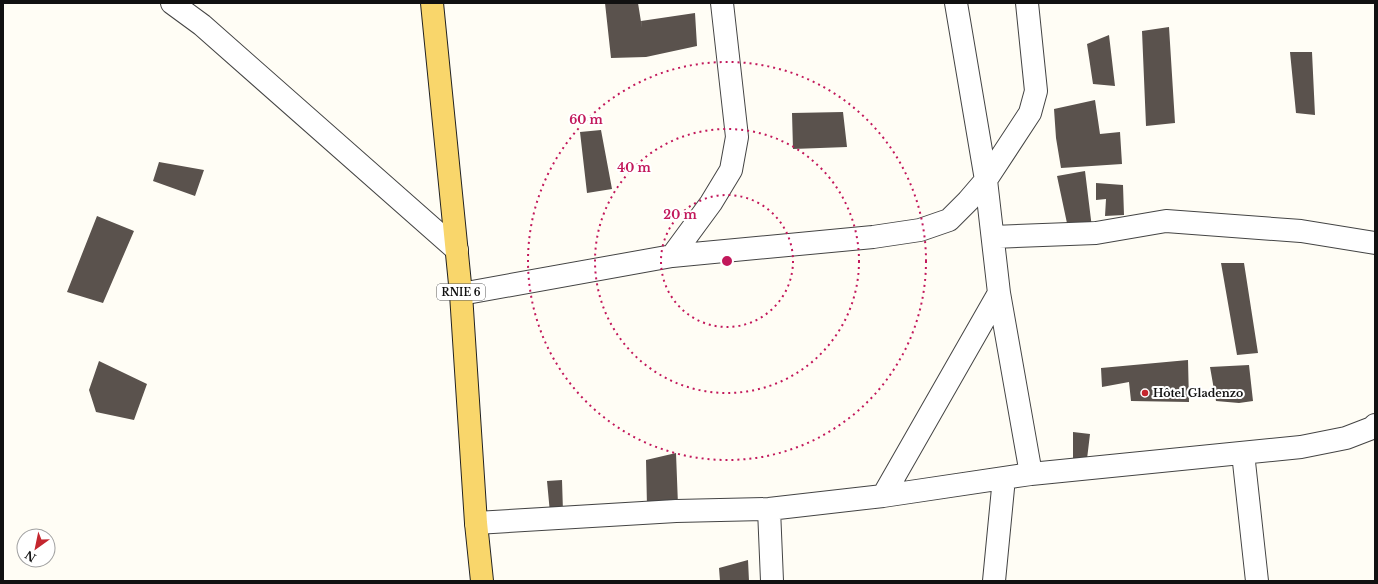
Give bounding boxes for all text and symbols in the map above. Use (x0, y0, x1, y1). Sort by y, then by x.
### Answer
text: 60 m (569, 112, 604, 127)
text: 40 m (617, 160, 651, 175)
text: 20 m (663, 207, 697, 222)
centre of rings (720, 254, 734, 268)
road number: RNIE 6 (437, 284, 485, 300)
place label: Hôtel Gladenzo (1153, 386, 1243, 400)
marker: Hôtel Gladenzo (1140, 388, 1150, 398)
north arrow (16, 528, 56, 568)
text: N (22, 547, 39, 565)

